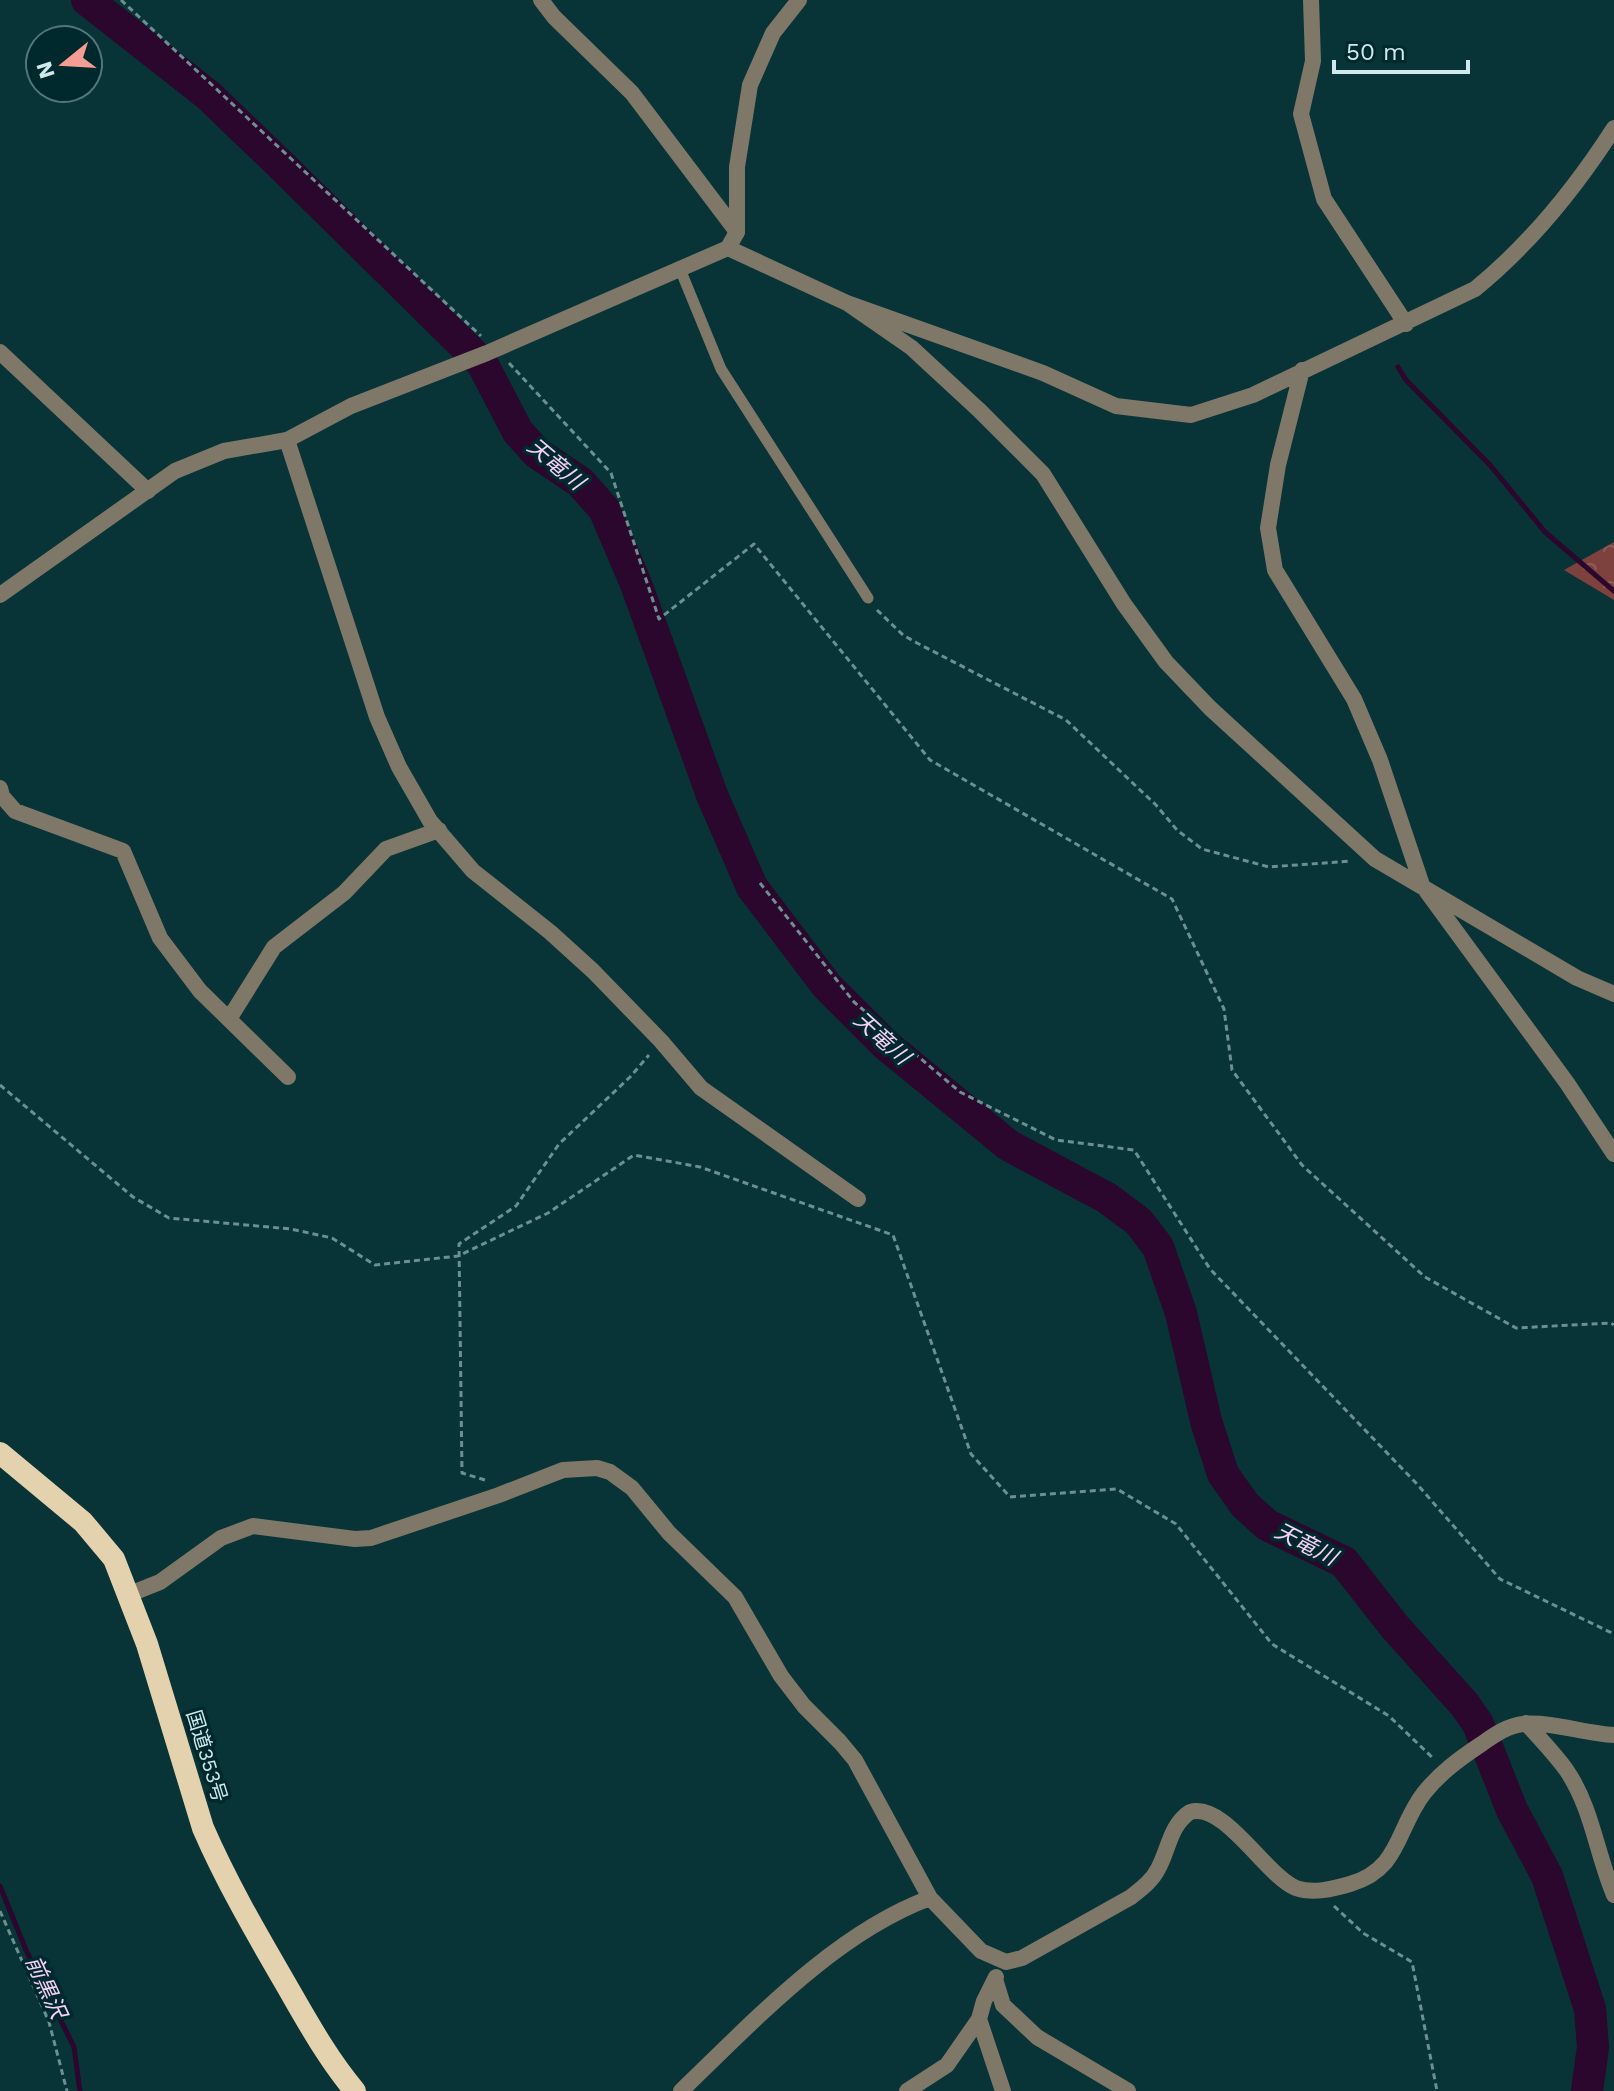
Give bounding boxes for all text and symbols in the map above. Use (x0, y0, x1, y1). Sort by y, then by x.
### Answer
north arrow (24, 24, 104, 104)
scale bar (1334, 24, 1468, 74)
text: 50 m (1346, 38, 1406, 66)
text: N (31, 58, 60, 82)
water label: 天竜川 (523, 433, 591, 496)
water label: 天竜川 (849, 1007, 916, 1071)
water label: 天竜川 (1271, 1518, 1343, 1571)
street label: 国道353号 (182, 1707, 232, 1805)
water label: 前黒沢 (21, 1952, 73, 2025)

